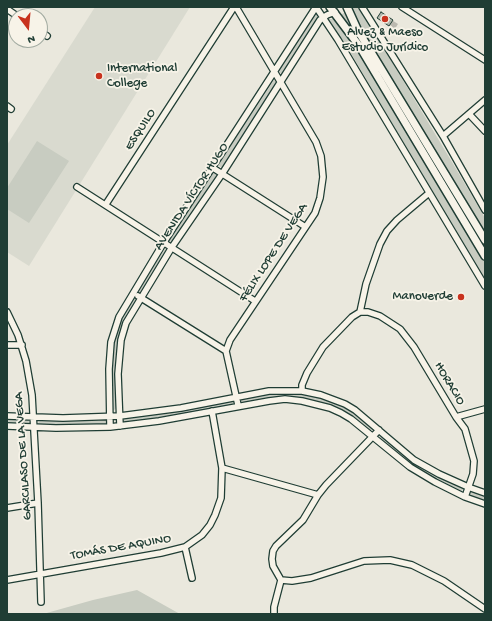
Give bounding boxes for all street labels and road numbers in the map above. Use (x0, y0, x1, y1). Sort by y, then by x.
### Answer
street label: ESQUILO (122, 106, 160, 154)
street label: AVENIDA VÍCTOR HUGO (151, 140, 233, 254)
street label: FÉLIX LOPE DE VEGA (236, 201, 312, 305)
street label: HORACIO (430, 360, 468, 408)
street label: GARCILASO DE LA VEGA (12, 391, 36, 521)
street label: TOMÁS DE AQUINO (70, 531, 172, 565)

